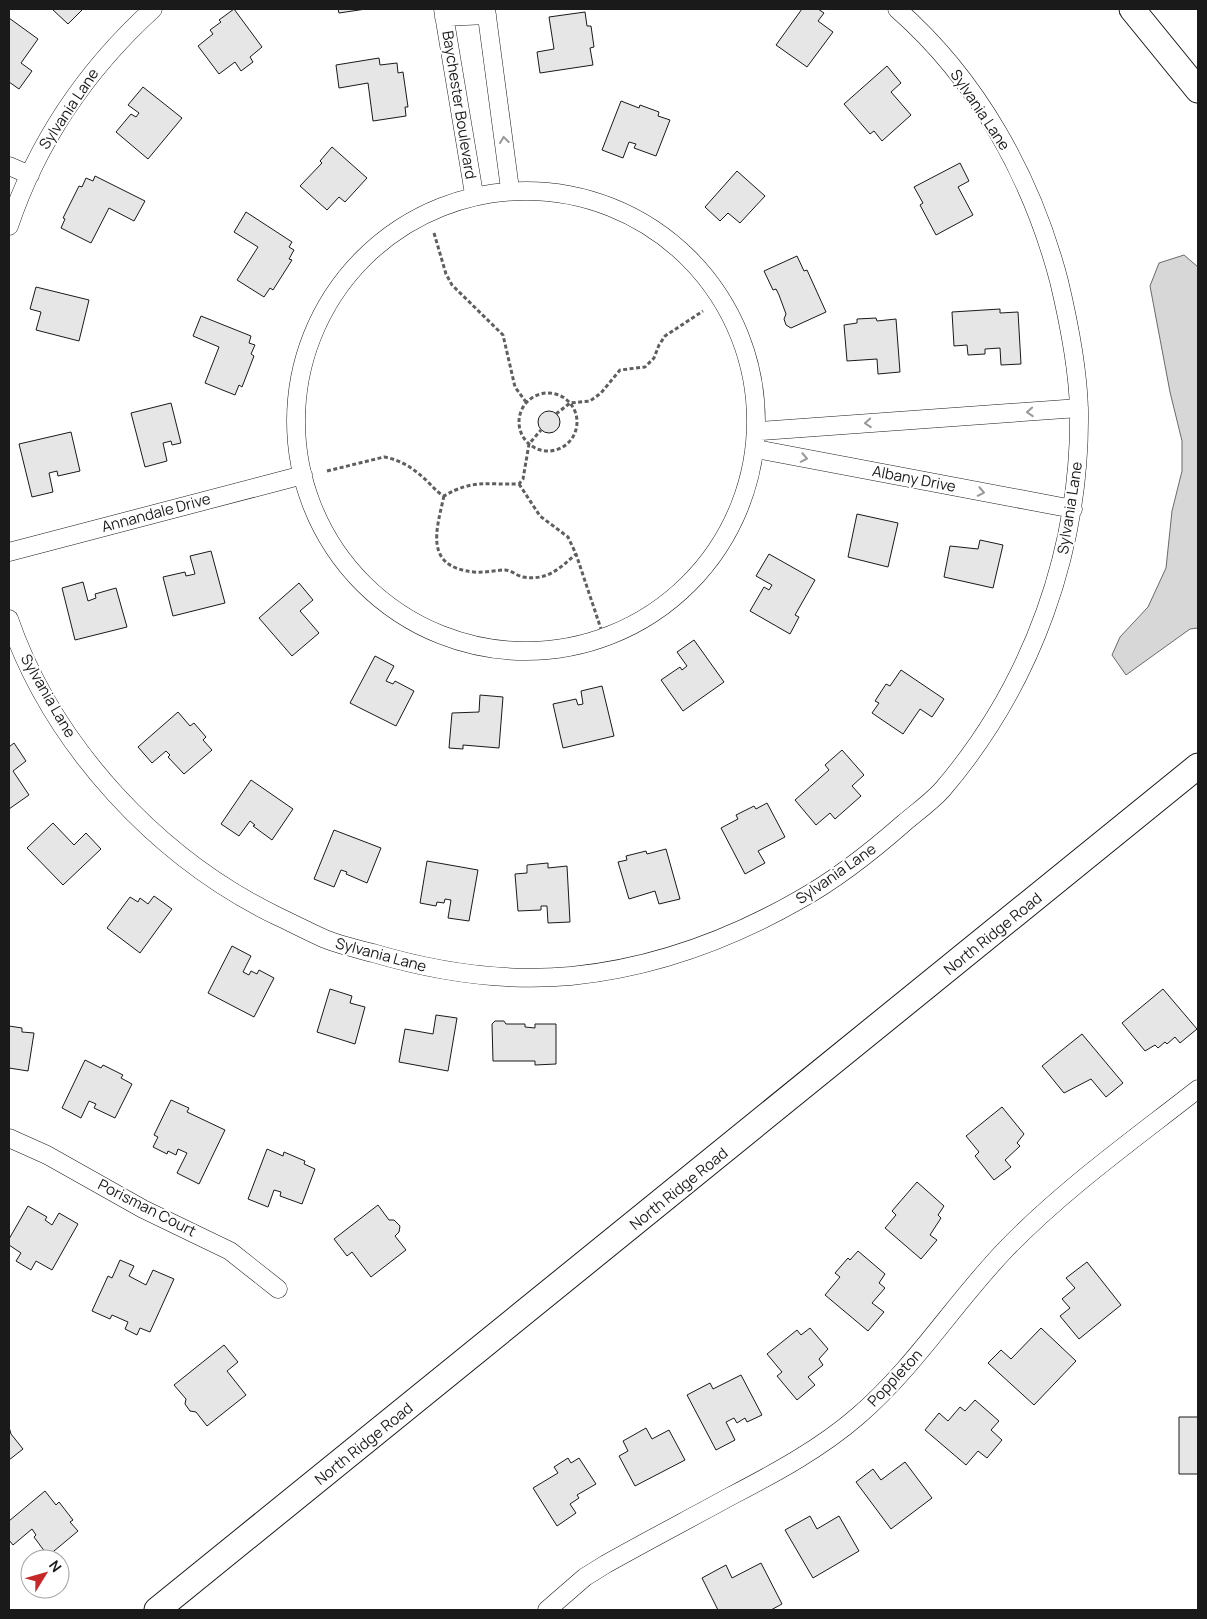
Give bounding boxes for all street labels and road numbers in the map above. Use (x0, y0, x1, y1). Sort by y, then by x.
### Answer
street label: Baychester Boulevard (437, 29, 482, 181)
street label: Sylvania Lane (34, 64, 104, 153)
street label: Sylvania Lane (946, 65, 1015, 154)
street label: Albany Drive (870, 460, 958, 497)
street label: Sylvania Lane (1052, 460, 1087, 556)
street label: Annandale Drive (99, 488, 213, 537)
street label: Sylvania Lane (16, 650, 81, 742)
street label: Sylvania Lane (791, 838, 880, 909)
street label: North Ridge Road (939, 888, 1046, 980)
street label: Sylvania Lane (333, 932, 429, 977)
street label: North Ridge Road (625, 1143, 732, 1235)
street label: Porisman Court (95, 1174, 200, 1241)
street label: Poppleton (863, 1344, 927, 1411)
street label: North Ridge Road (310, 1398, 417, 1490)

